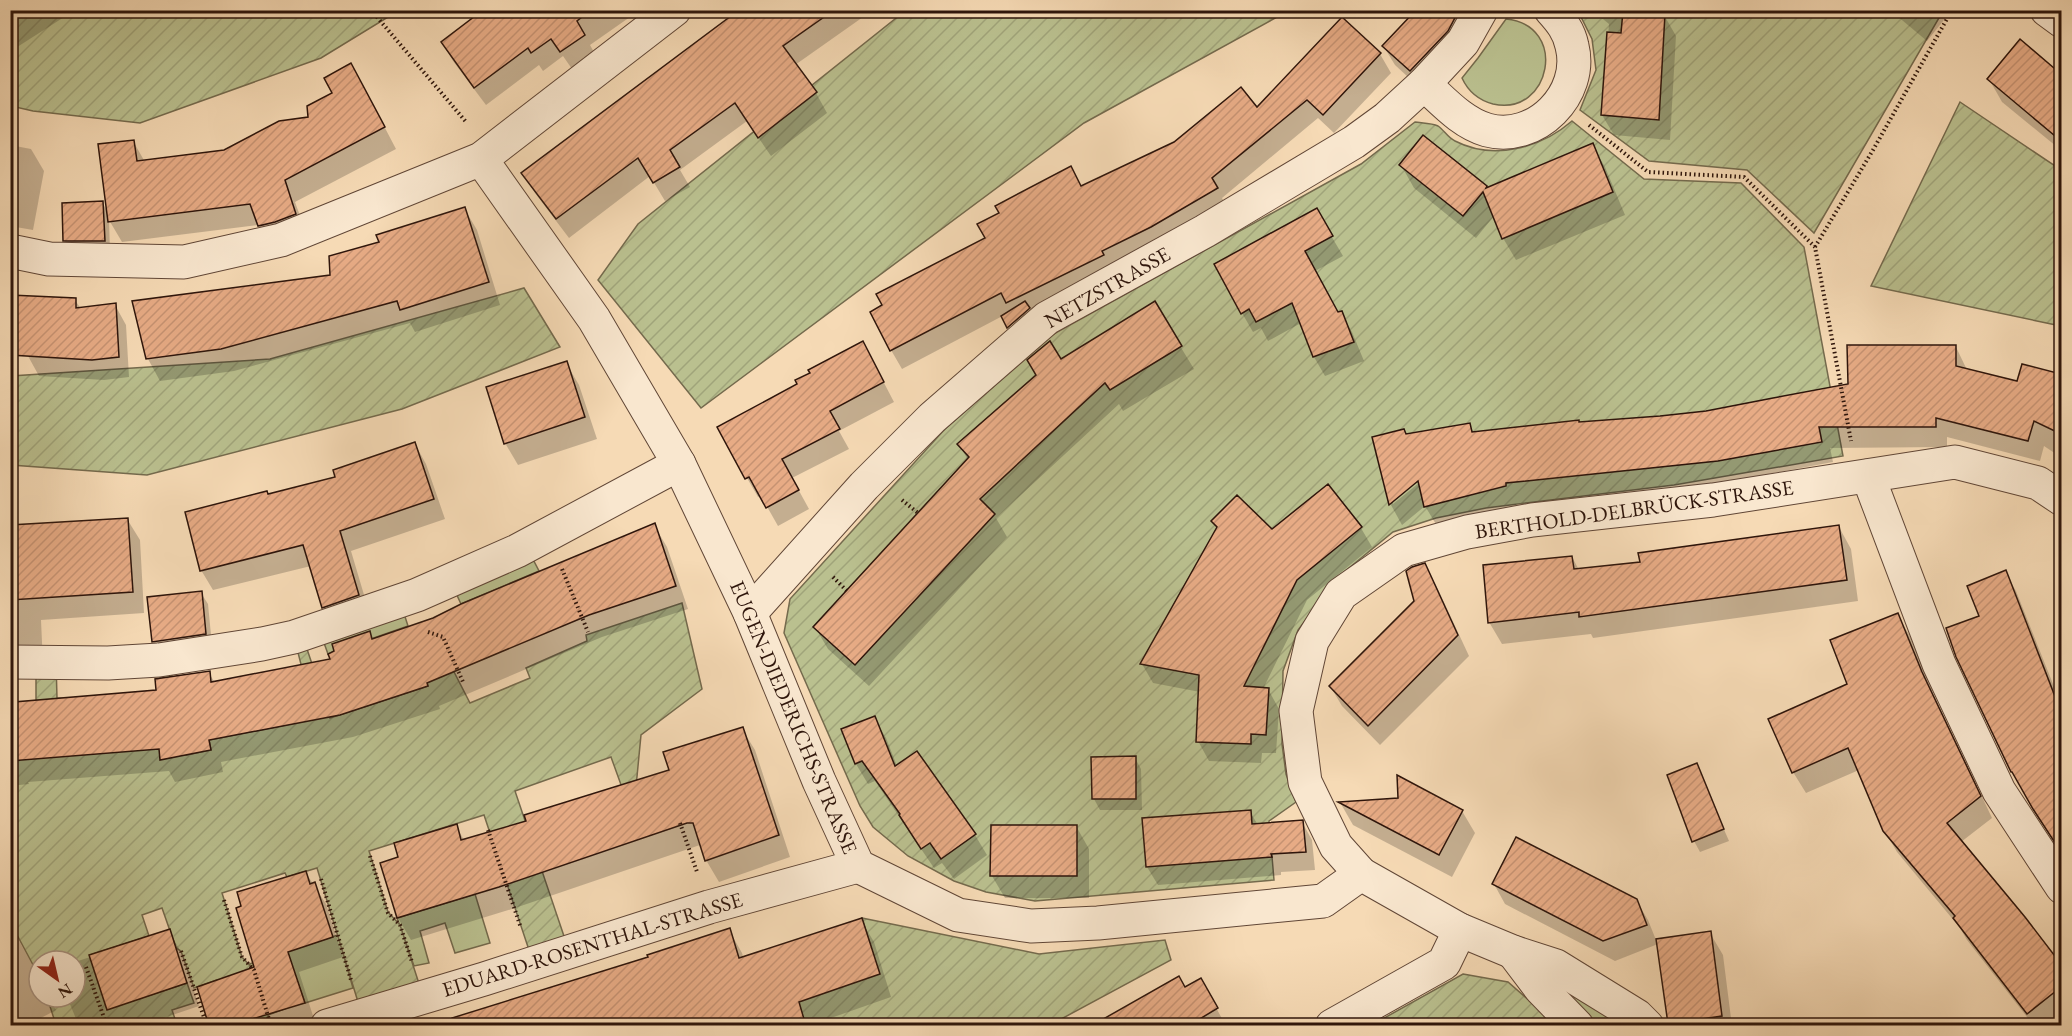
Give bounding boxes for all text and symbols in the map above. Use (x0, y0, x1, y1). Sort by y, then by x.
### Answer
street label: NETZSTRASSE (1039, 240, 1175, 334)
street label: BERTHOLD-DELBRÜCK-STRASSE (1473, 473, 1795, 545)
street label: EUGEN-DIEDERICHS-STRASSE (724, 576, 864, 858)
street label: EDUARD-ROSENTHAL-STRASSE (439, 885, 746, 1003)
north arrow (27, 949, 87, 1009)
text: N (54, 979, 76, 1003)

